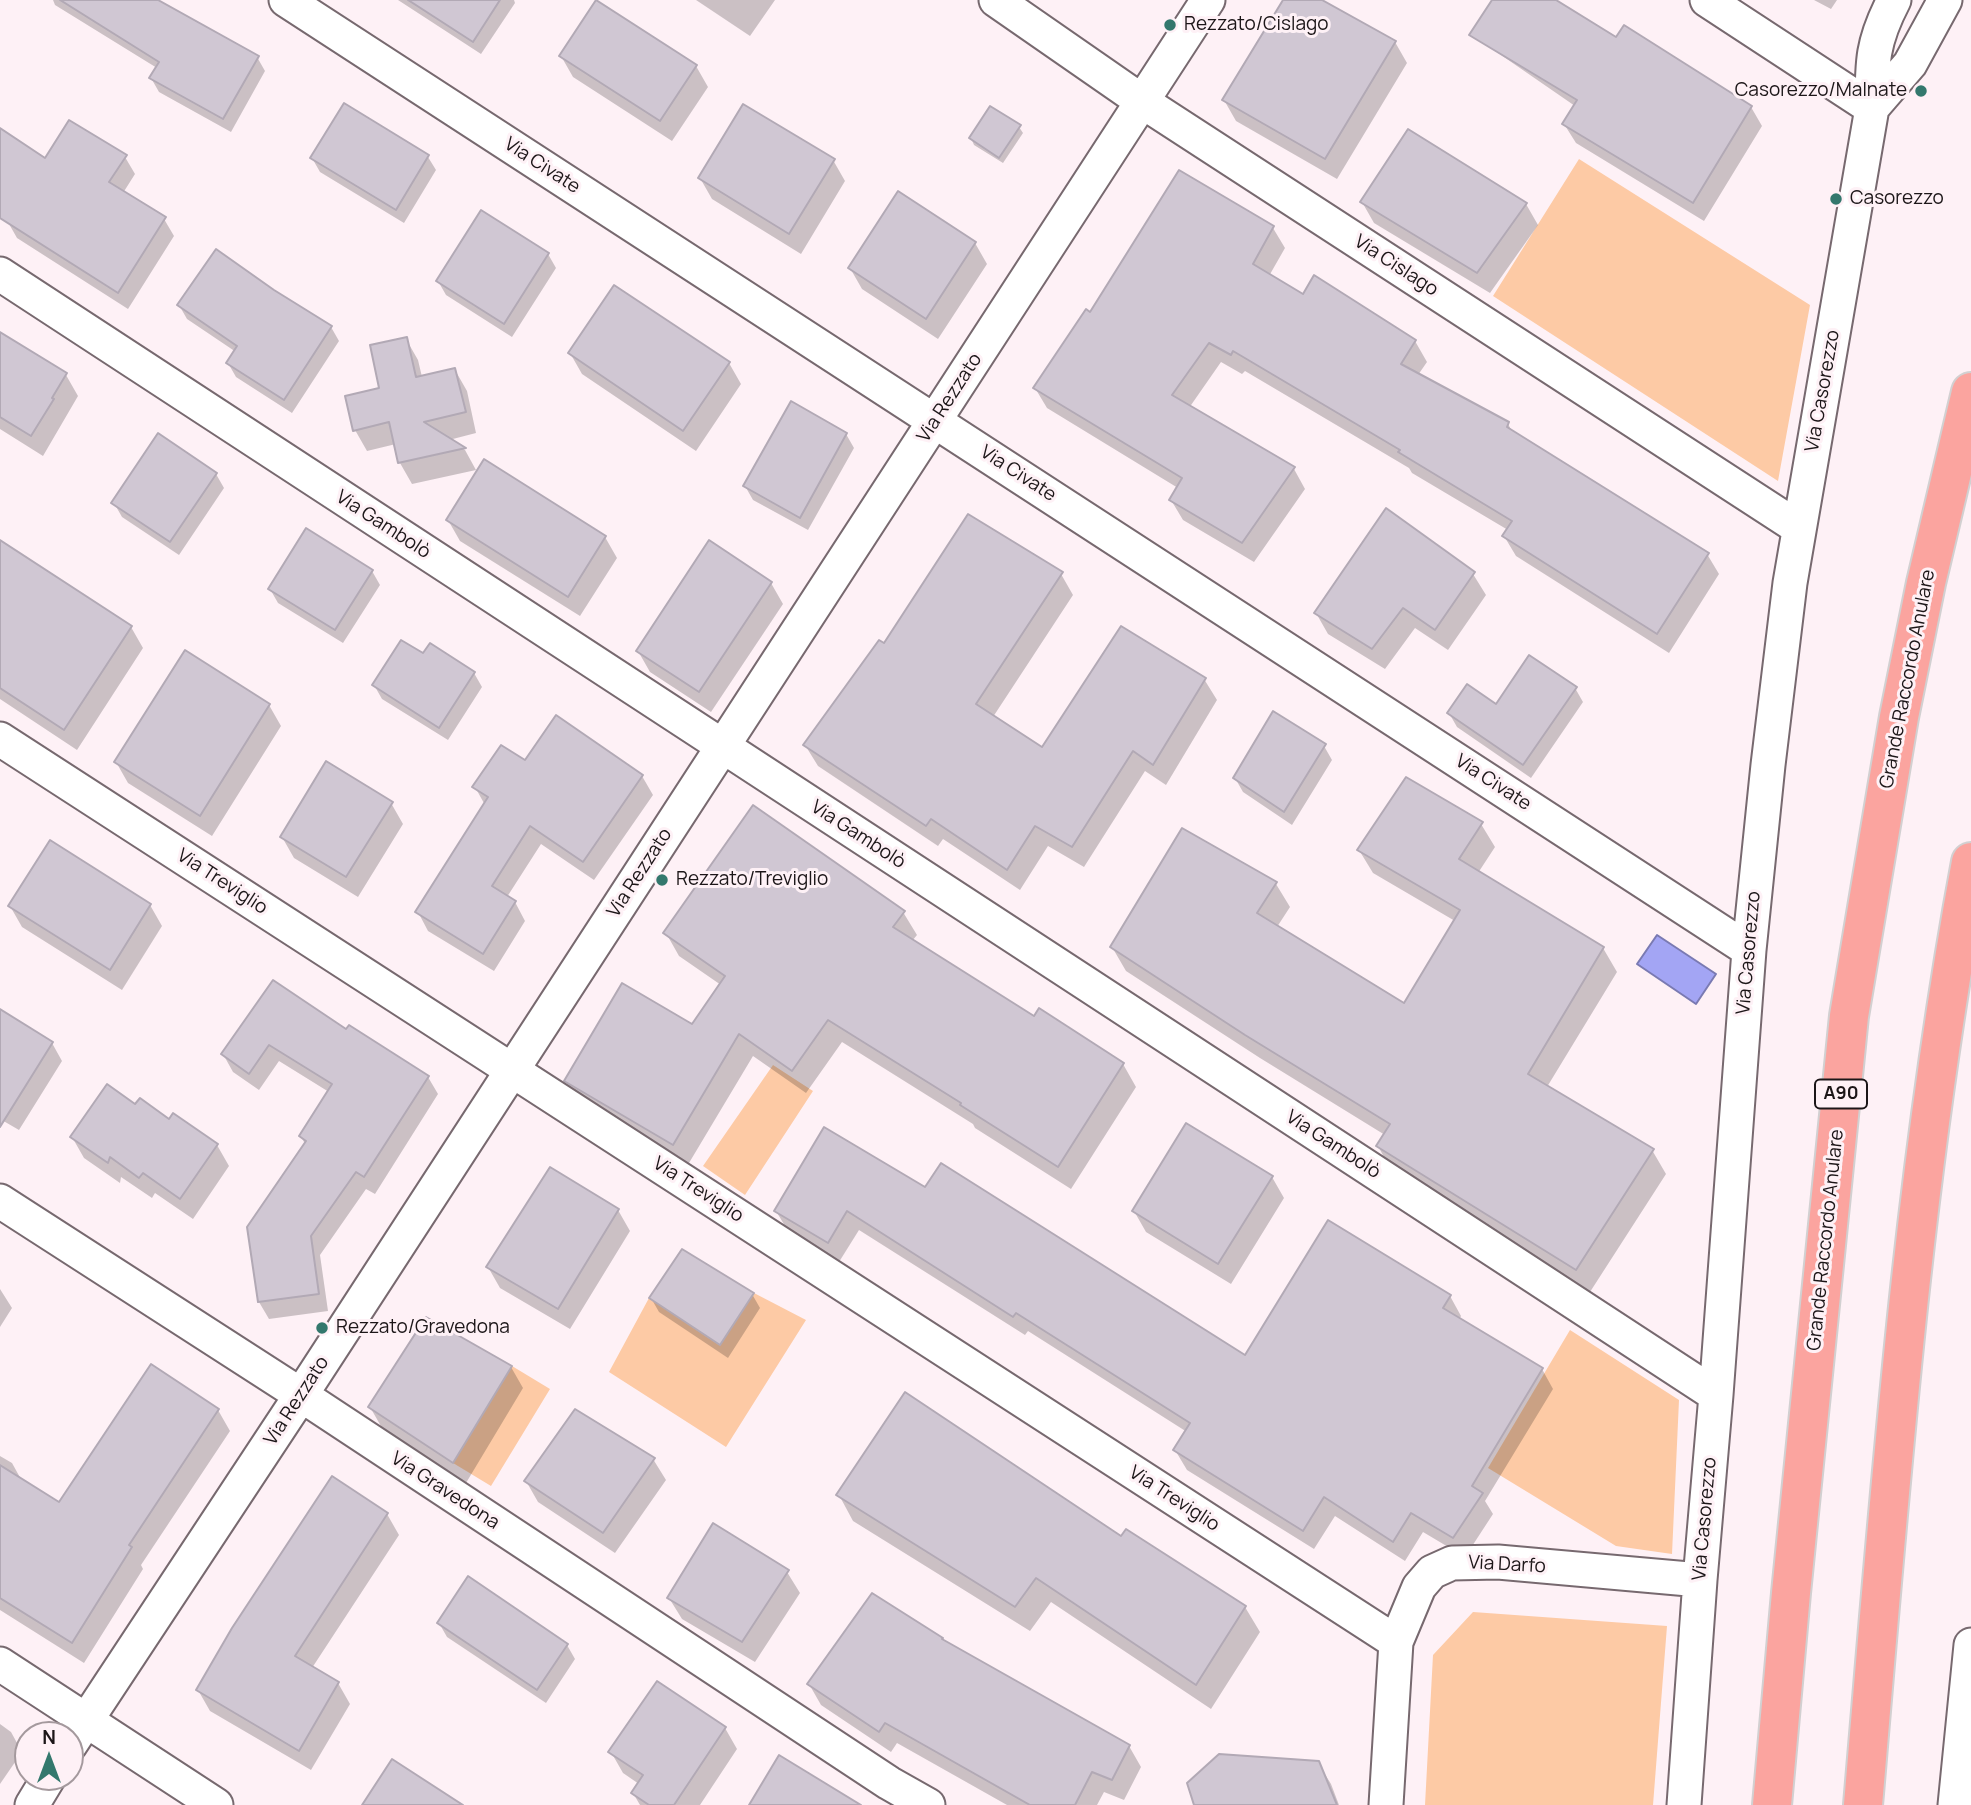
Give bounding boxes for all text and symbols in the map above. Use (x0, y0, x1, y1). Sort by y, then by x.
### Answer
place label: Rezzato/Cislago (1184, 14, 1329, 36)
marker: Rezzato/Cislago (1162, 17, 1178, 33)
place label: Casorezzo/Malnate (1735, 80, 1907, 102)
marker: Casorezzo/Malnate (1913, 83, 1929, 99)
street label: Via Civate (500, 133, 584, 199)
place label: Casorezzo (1850, 188, 1944, 210)
marker: Casorezzo (1828, 191, 1844, 207)
street label: Via Cislago (1350, 230, 1442, 302)
street label: Via Casorezzo (1801, 328, 1845, 454)
street label: Via Rezzato (913, 349, 987, 447)
street label: Via Civate (976, 441, 1060, 507)
street label: Via Gambolò (331, 486, 435, 564)
street label: Grande Raccordo Anulare (1876, 568, 1940, 790)
street label: Via Civate (1451, 750, 1535, 816)
street label: Via Gambolò (806, 796, 910, 874)
street label: Via Rezzato (603, 824, 677, 922)
street label: Via Treviglio (173, 844, 271, 920)
place label: Rezzato/Treviglio (676, 869, 828, 891)
marker: Rezzato/Treviglio (654, 872, 670, 888)
street label: Via Casorezzo (1732, 890, 1766, 1016)
road number: A90 (1815, 1079, 1867, 1108)
street label: Via Gambolò (1281, 1106, 1385, 1184)
street label: Grande Raccordo Anulare (1803, 1128, 1849, 1352)
street label: Via Treviglio (649, 1152, 747, 1228)
place label: Rezzato/Gravedona (336, 1317, 510, 1339)
marker: Rezzato/Gravedona (314, 1320, 330, 1336)
street label: Via Rezzato (260, 1352, 334, 1450)
street label: Via Gravedona (387, 1447, 503, 1535)
street label: Via Casorezzo (1688, 1456, 1722, 1582)
street label: Via Treviglio (1125, 1461, 1223, 1537)
street label: Via Darfo (1468, 1552, 1546, 1578)
north arrow (14, 1721, 84, 1791)
text: N (42, 1724, 56, 1750)

